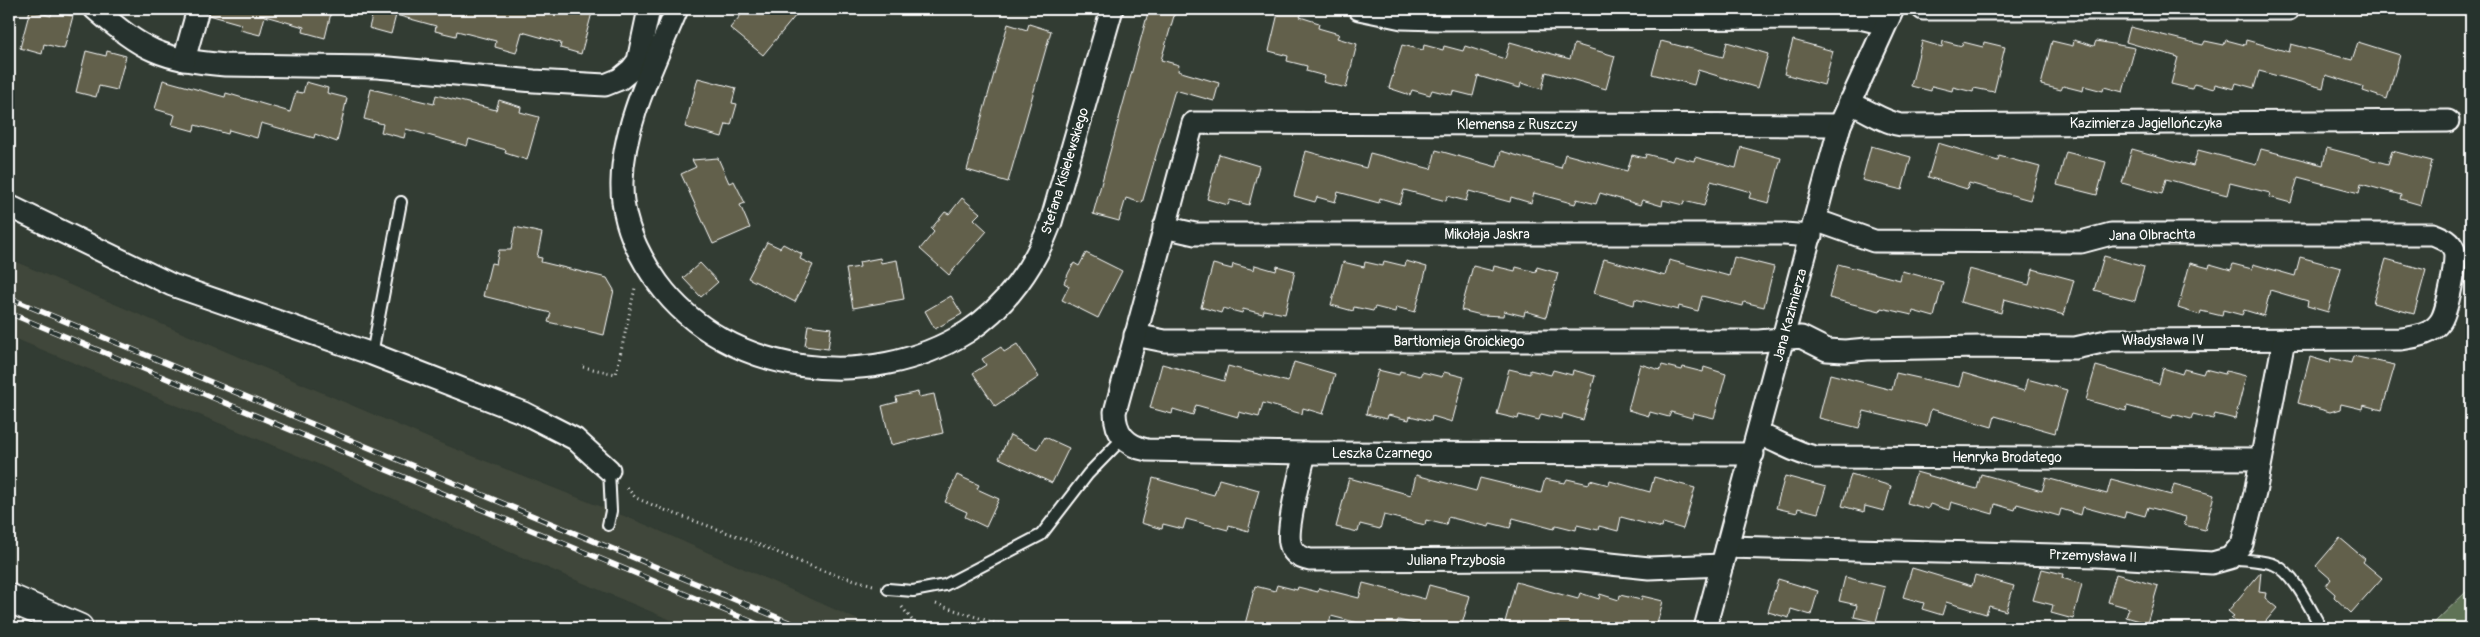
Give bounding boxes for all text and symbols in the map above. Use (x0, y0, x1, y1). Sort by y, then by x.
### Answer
street label: Stefana Kisielewskiego (1038, 105, 1093, 236)
street label: Kazimierza Jagiellończyka (2070, 115, 2222, 132)
street label: Klemensa z Ruszczy (1457, 116, 1577, 133)
street label: Mikołaja Jaskra (1444, 226, 1530, 243)
street label: Jana Olbrachta (2109, 226, 2195, 244)
street label: Jana Kazimierza (1769, 267, 1811, 363)
street label: Władysława IV (2122, 332, 2204, 349)
street label: Bartłomieja Groickiego (1393, 333, 1525, 350)
street label: Leszka Czarnego (1332, 445, 1433, 462)
street label: Henryka Brodatego (1952, 449, 2062, 466)
street label: Przemysława II (2049, 546, 2137, 566)
street label: Juliana Przybosia (1407, 552, 1505, 569)

